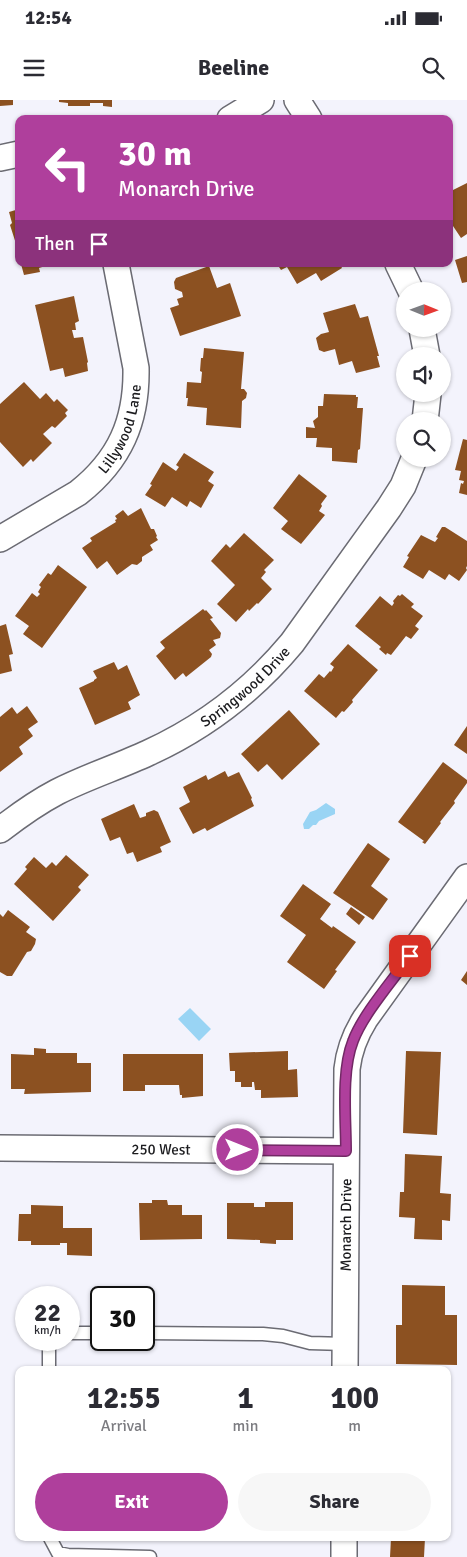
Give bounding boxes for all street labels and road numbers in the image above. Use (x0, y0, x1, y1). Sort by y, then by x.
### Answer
street label: Lillywood Lane (94, 384, 145, 477)
street label: Springwood Drive (197, 643, 294, 731)
street label: 250 West (131, 1140, 191, 1159)
street label: Monarch Drive (337, 1178, 355, 1272)

